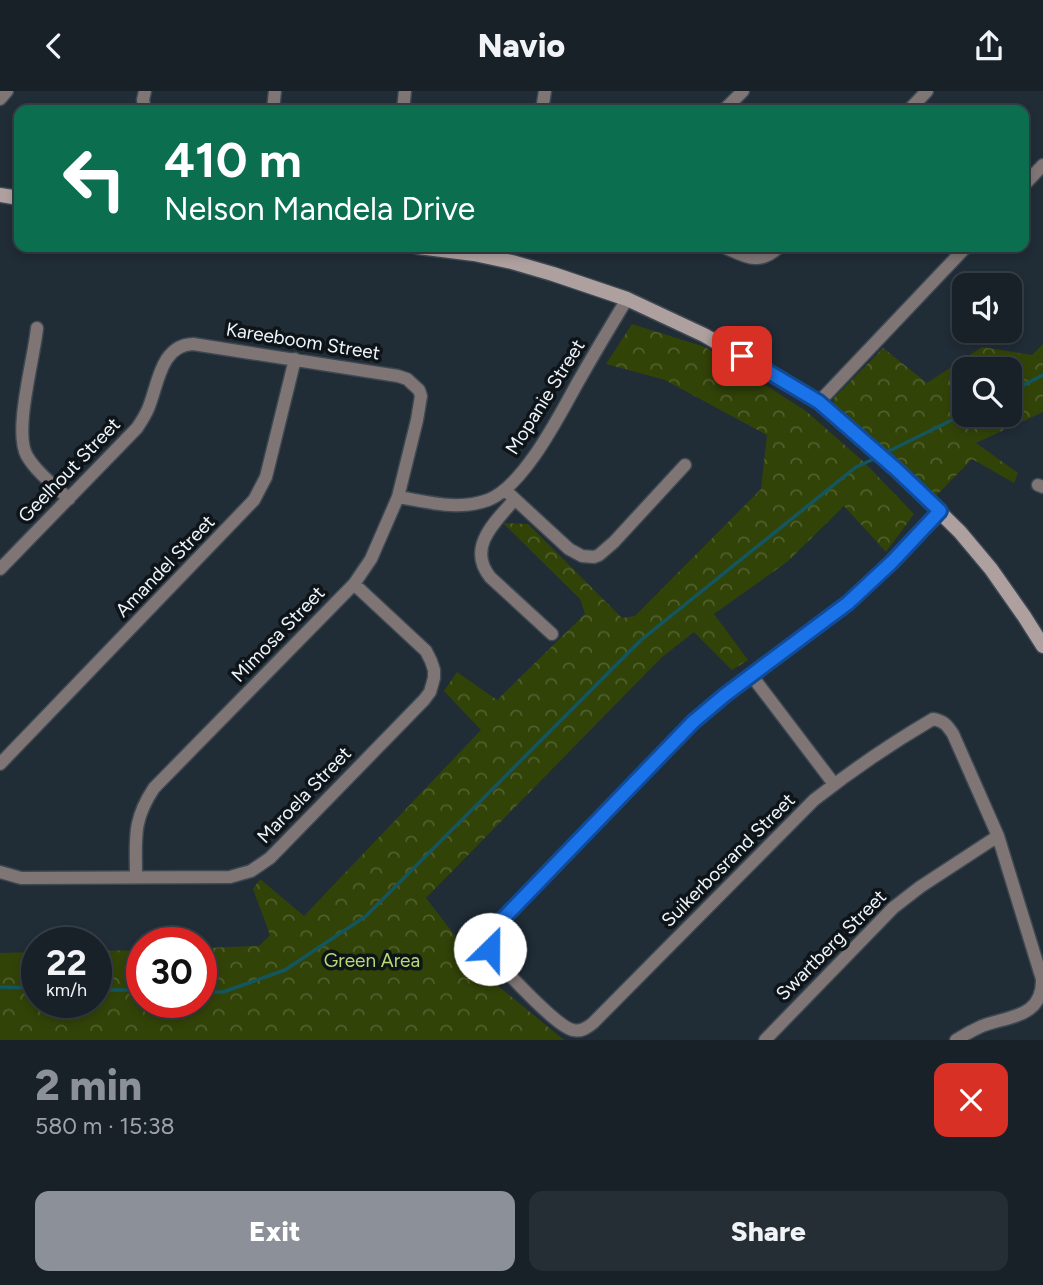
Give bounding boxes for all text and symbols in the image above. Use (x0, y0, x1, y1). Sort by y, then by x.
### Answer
icon: back (35, 27, 73, 65)
text: Navio (478, 27, 565, 65)
icon: share (970, 27, 1008, 65)
text: 410 m (164, 130, 302, 189)
icon: left (49, 133, 140, 224)
text: Nelson Mandela Drive (164, 190, 475, 228)
map controls (952, 273, 1022, 427)
button: sound (952, 273, 1022, 343)
street label: Kareeboom Street (224, 317, 382, 365)
pin (712, 326, 772, 386)
street label: Mopanie Street (500, 335, 590, 459)
icon: arrive (723, 337, 761, 375)
button: search (952, 357, 1022, 427)
street label: Geelhout Street (13, 413, 125, 527)
street label: Amandel Street (111, 510, 219, 622)
street label: Mimosa Street (227, 581, 329, 687)
street label: Maroela Street (252, 742, 356, 848)
street label: Suikerbosrand Street (656, 788, 800, 932)
street label: Swartberg Street (771, 885, 891, 1005)
position arrow (453, 912, 527, 986)
speed limit sign: 30 (126, 927, 217, 1018)
text: 22 (46, 942, 87, 984)
park label: Green Area (324, 949, 420, 972)
text: km/h (46, 979, 87, 1001)
text: 2 min (35, 1060, 142, 1111)
button: close (934, 1063, 1008, 1137)
text: 580 m · 15:38 (35, 1112, 175, 1140)
button: Exit (35, 1191, 515, 1271)
button: Share (529, 1191, 1008, 1271)

